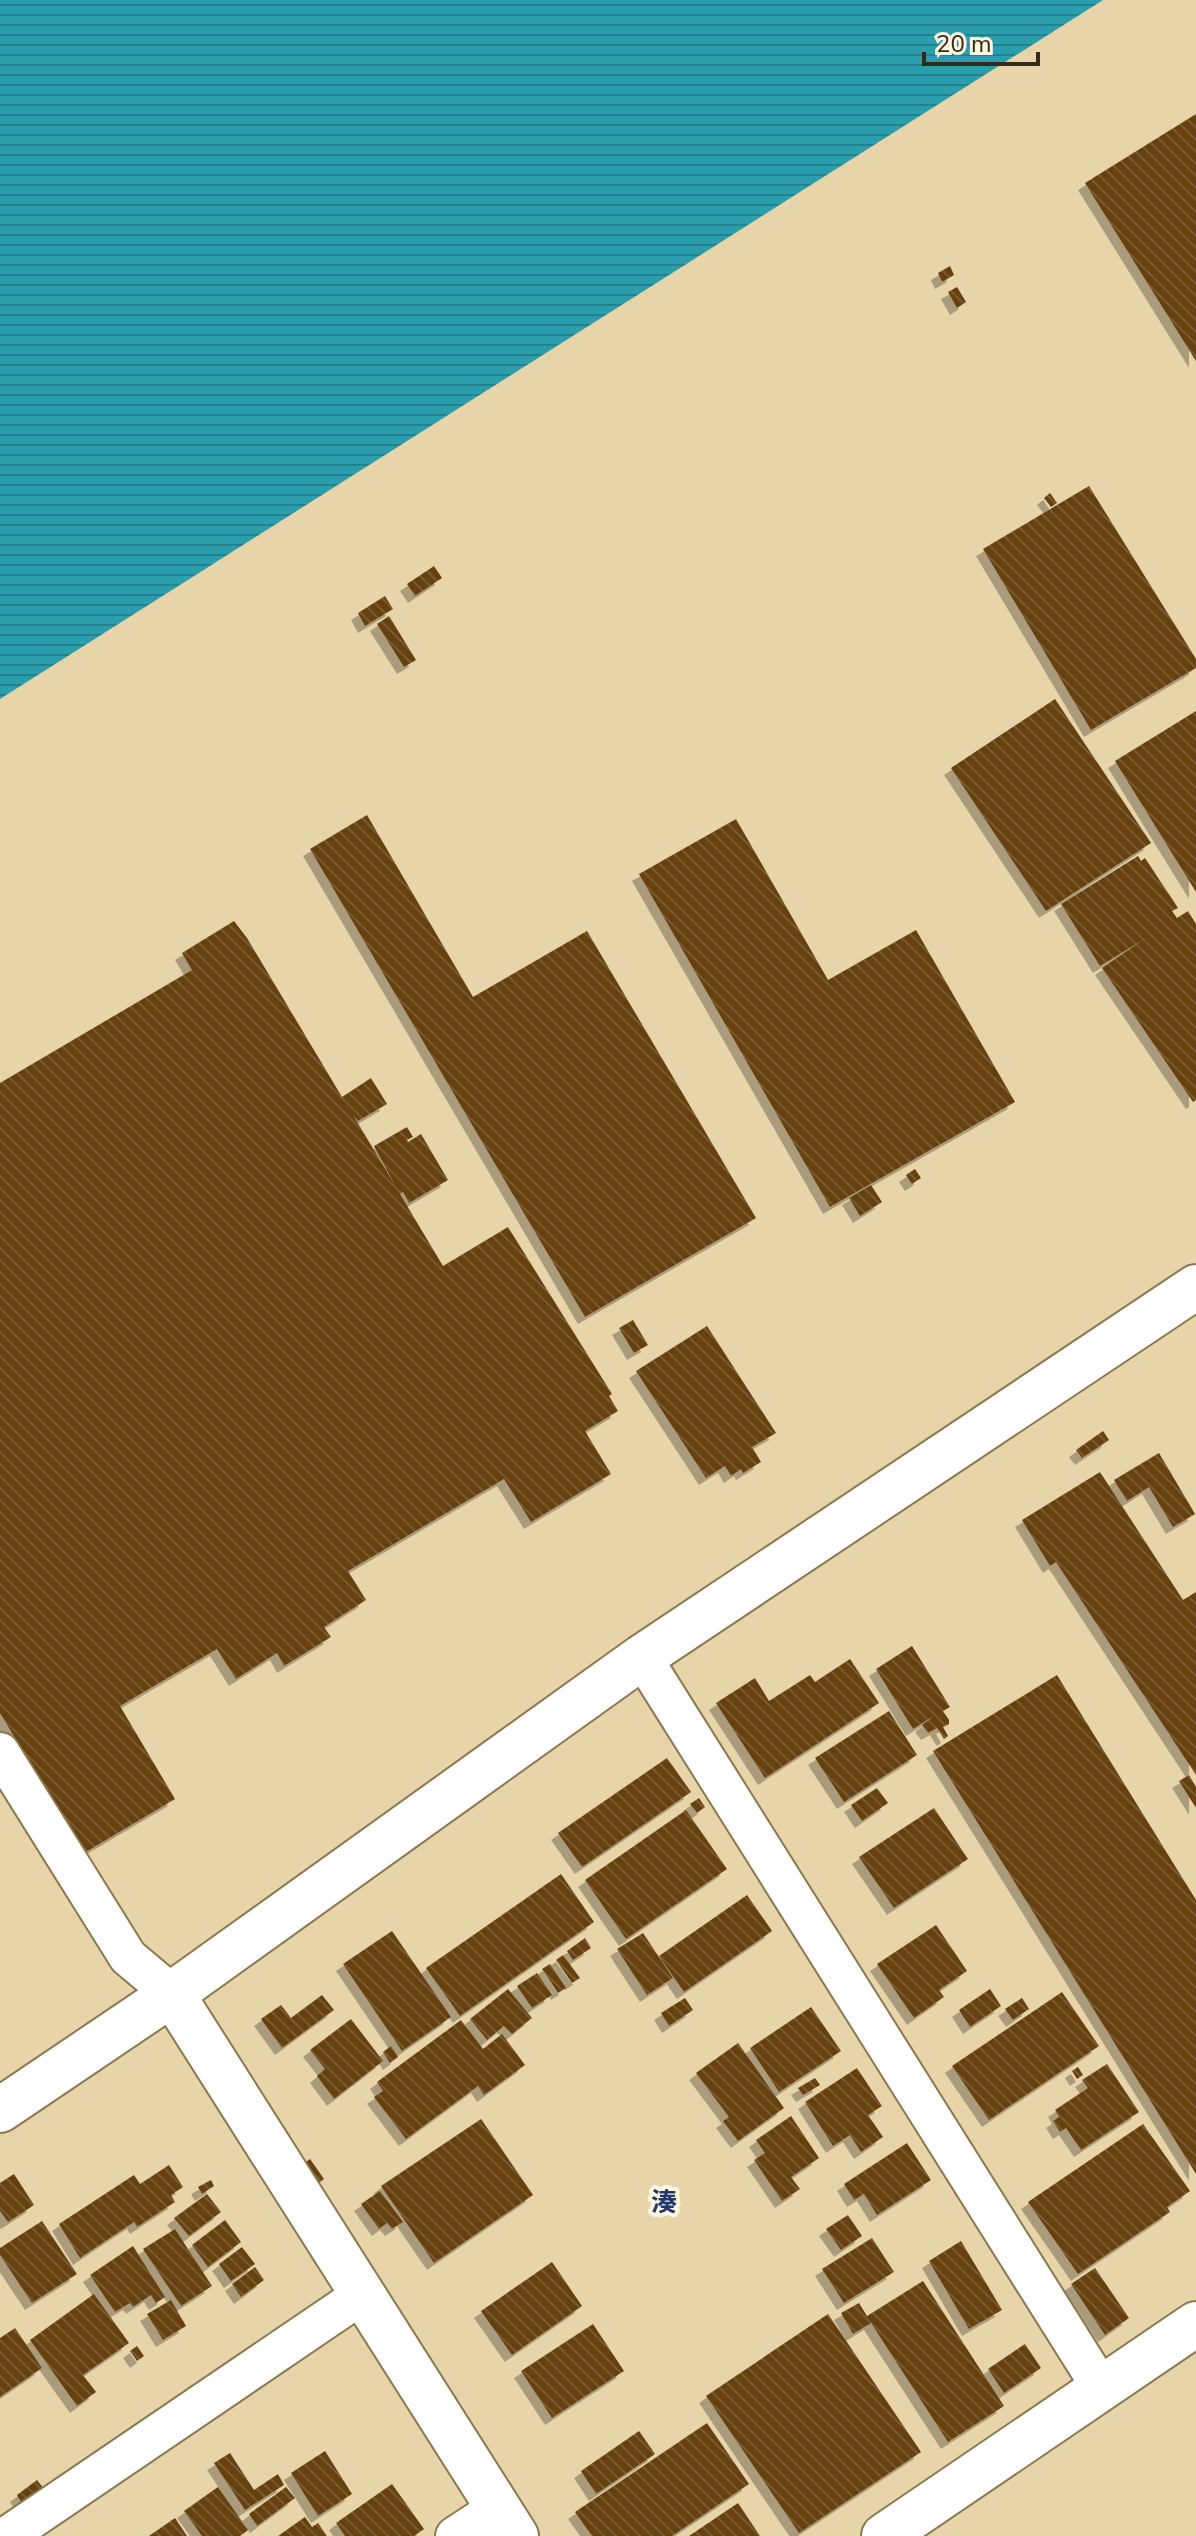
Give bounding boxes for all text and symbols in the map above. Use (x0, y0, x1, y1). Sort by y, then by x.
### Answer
scale bar (924, 16, 1038, 66)
text: 20 m (936, 28, 992, 60)
district label: 湊 (651, 2185, 677, 2220)

